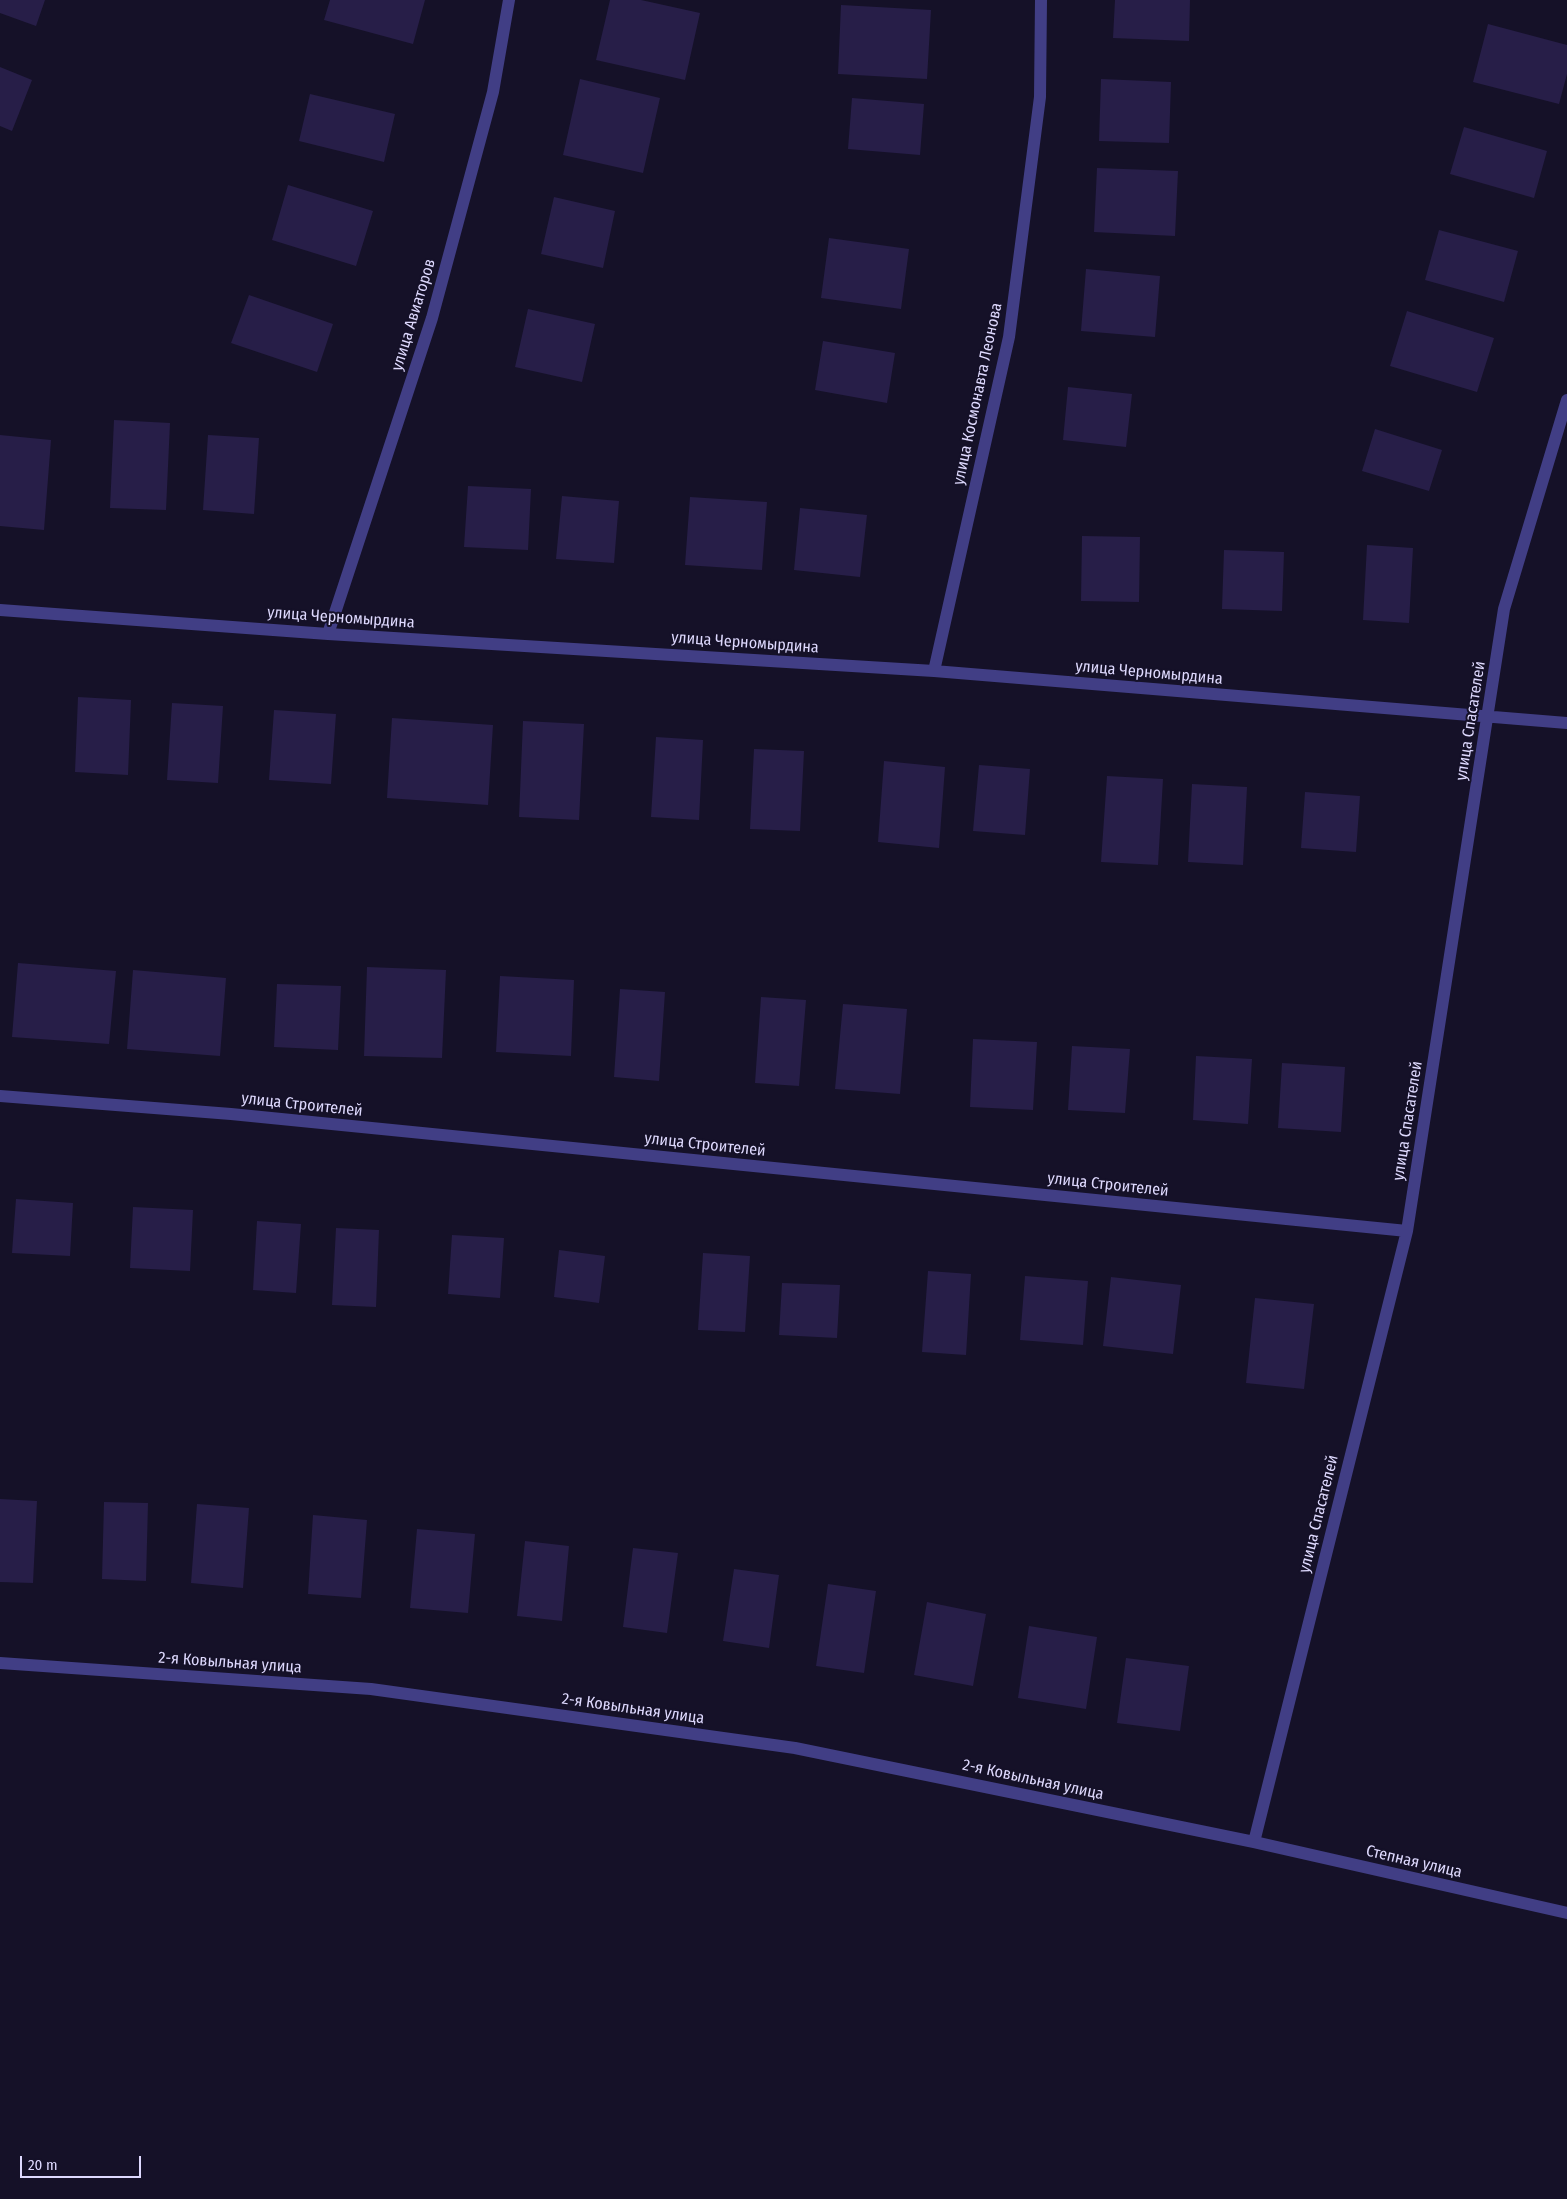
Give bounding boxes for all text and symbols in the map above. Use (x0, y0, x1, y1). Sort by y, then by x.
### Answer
street label: улица Авиаторов (388, 257, 440, 373)
street label: улица Космонавта Леонова (949, 301, 1007, 487)
street label: улица Черномырдина (267, 603, 415, 633)
street label: улица Черномырдина (671, 628, 819, 658)
street label: улица Черномырдина (1075, 657, 1223, 689)
street label: улица Спасателей (1452, 660, 1490, 782)
street label: улица Спасателей (1389, 1060, 1427, 1182)
street label: улица Строителей (240, 1089, 364, 1121)
street label: улица Строителей (643, 1129, 767, 1161)
street label: улица Строителей (1046, 1169, 1170, 1201)
street label: улица Спасателей (1295, 1453, 1343, 1575)
street label: 2-я Ковыльная улица (158, 1648, 302, 1678)
street label: 2-я Ковыльная улица (561, 1689, 705, 1729)
street label: 2-я Ковыльная улица (961, 1756, 1105, 1804)
street label: Степная улица (1364, 1842, 1464, 1882)
scale bar (22, 2146, 144, 2178)
text: 20 m (28, 2156, 58, 2174)

